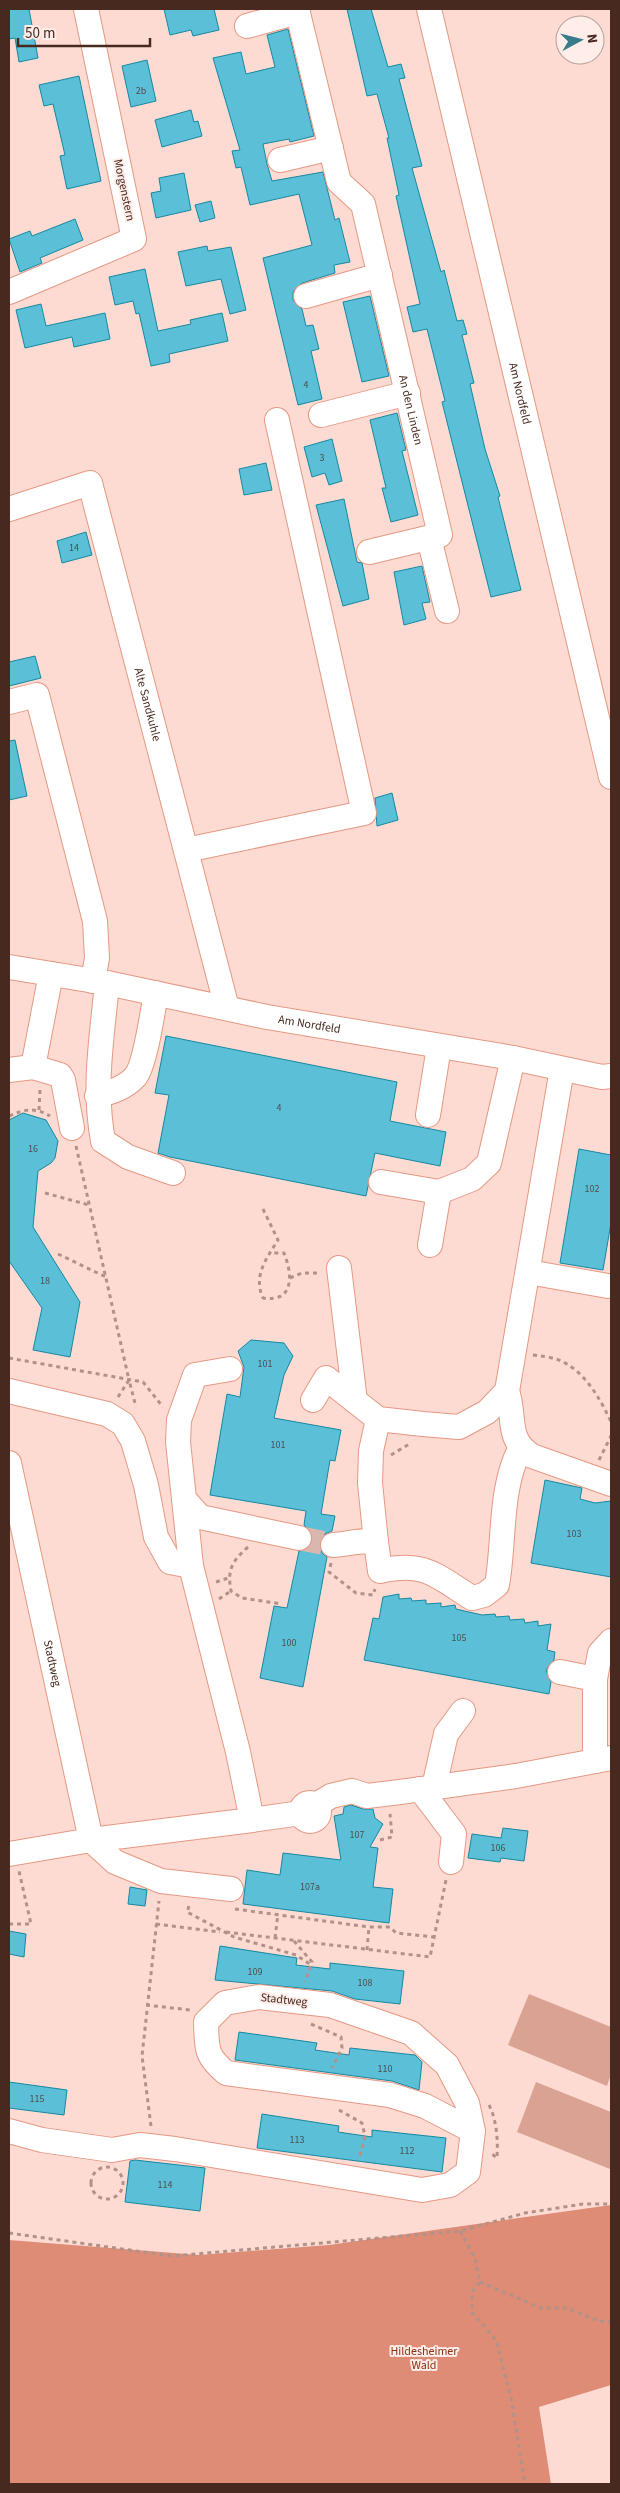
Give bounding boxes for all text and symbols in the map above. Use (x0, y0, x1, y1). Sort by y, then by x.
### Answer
scale bar (18, 15, 150, 47)
north arrow (555, 15, 605, 65)
text: 50 m (25, 23, 55, 44)
text: N (581, 33, 602, 44)
house number: 2b (136, 84, 147, 98)
street label: Morgenstern (109, 157, 139, 223)
street label: Am Nordfeld (505, 361, 536, 426)
street label: An den Linden (395, 373, 427, 447)
house number: 4 (304, 378, 309, 392)
house number: 3 (320, 451, 325, 465)
house number: 14 (69, 541, 79, 555)
street label: Alte Sandkuhle (130, 666, 166, 743)
street label: Am Nordfeld (277, 1011, 342, 1038)
house number: 4 (277, 1101, 282, 1115)
house number: 16 (28, 1142, 38, 1156)
house number: 102 (585, 1182, 599, 1196)
house number: 18 (40, 1274, 50, 1288)
house number: 101 (258, 1357, 272, 1371)
house number: 101 (271, 1438, 285, 1452)
house number: 103 (567, 1527, 581, 1541)
house number: 105 (452, 1631, 466, 1645)
house number: 100 (282, 1636, 296, 1650)
street label: Stadtweg (39, 1638, 66, 1688)
house number: 107 (350, 1828, 364, 1842)
house number: 106 (491, 1841, 505, 1855)
house number: 107a (300, 1880, 320, 1894)
house number: 109 (248, 1965, 262, 1979)
house number: 108 (358, 1976, 372, 1990)
street label: Stadtweg (260, 1989, 308, 2011)
house number: 110 (378, 2062, 392, 2076)
house number: 115 (30, 2092, 44, 2106)
house number: 113 (290, 2133, 304, 2147)
house number: 112 (400, 2144, 414, 2158)
house number: 114 (158, 2178, 172, 2192)
park label: Hildesheimer Wald (391, 2343, 458, 2374)

